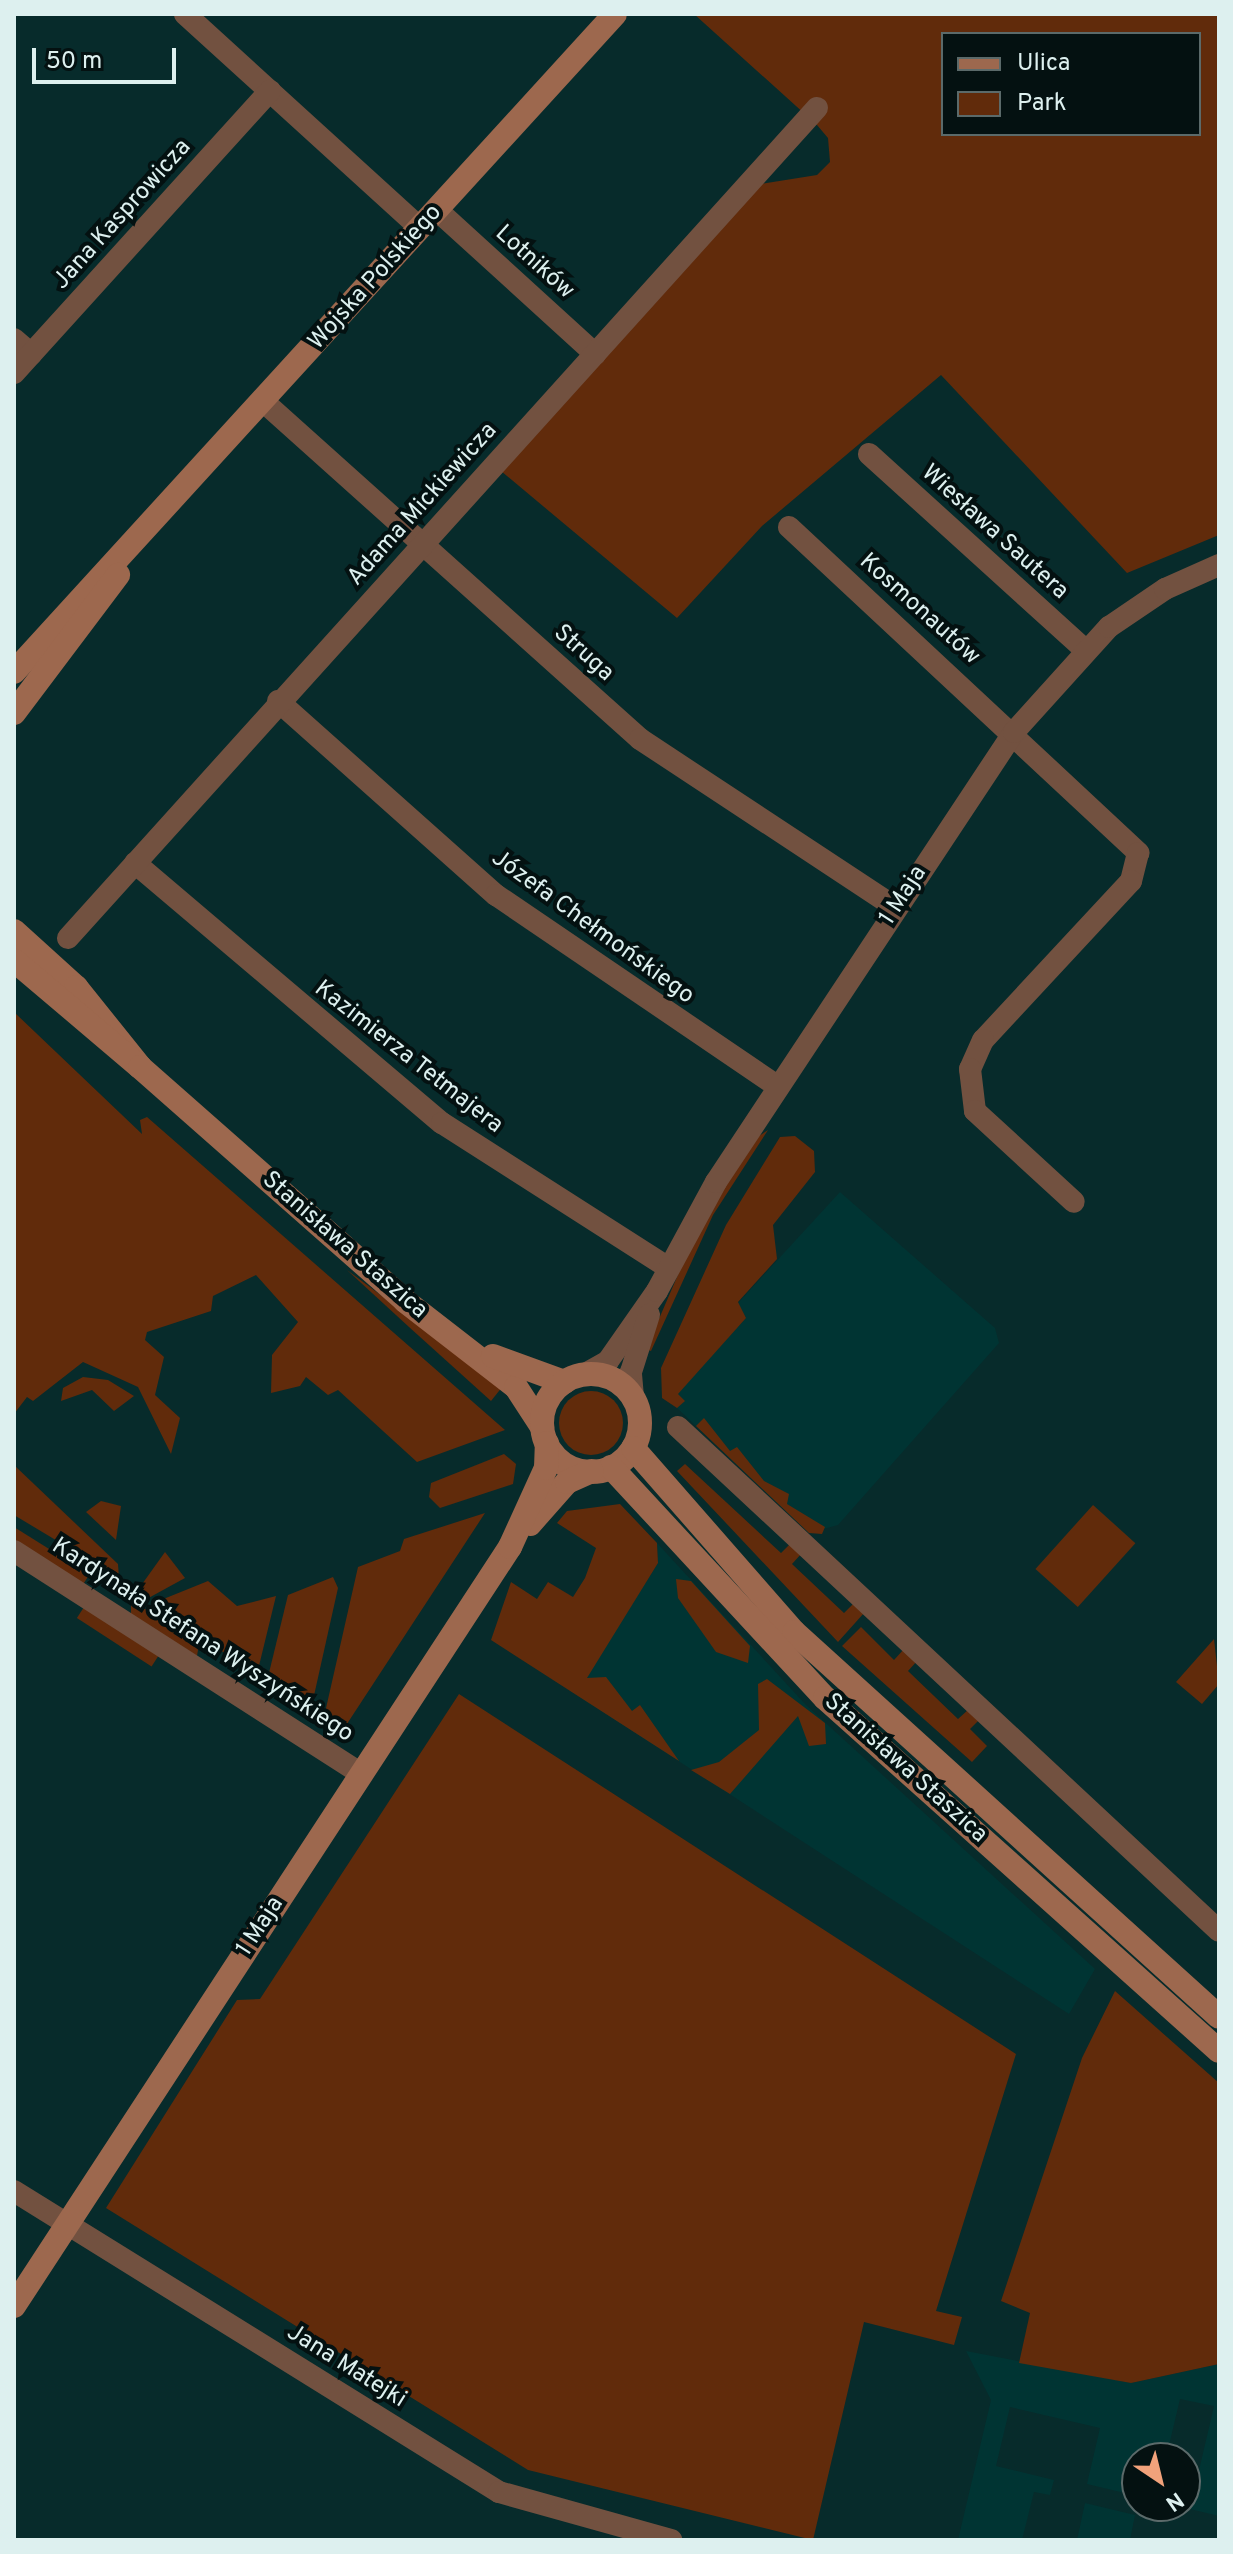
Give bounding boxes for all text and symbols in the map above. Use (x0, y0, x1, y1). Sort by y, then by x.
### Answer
scale bar (36, 32, 180, 82)
legend (941, 32, 1201, 136)
text: 50 m (46, 47, 102, 77)
text: Ulica (1017, 49, 1070, 79)
text: Park (1017, 89, 1067, 119)
street label: Jana Kasprowicza (48, 134, 198, 296)
street label: Wojska Polskiego (303, 199, 449, 357)
street label: Lotników (488, 220, 580, 306)
street label: Adama Mickiewicza (342, 417, 504, 593)
street label: Wiesława Sautera (914, 459, 1074, 607)
street label: Kosmonautów (853, 548, 985, 672)
street label: Struga (547, 620, 619, 688)
street label: Józefa Chełmońskiego (485, 845, 699, 1011)
street label: 1 Maja (874, 861, 934, 931)
street label: Kazimierza Tetmajera (308, 975, 508, 1141)
street label: Stanisława Staszica (255, 1166, 433, 1326)
street label: Kardynała Stefana Wyszyńskiego (46, 1532, 358, 1750)
street label: Stanisława Staszica (817, 1688, 993, 1850)
street label: 1 Maja (231, 1892, 291, 1962)
street label: Jana Matejki (281, 2319, 411, 2415)
north arrow (1121, 2442, 1201, 2522)
text: N (1160, 2485, 1188, 2516)

